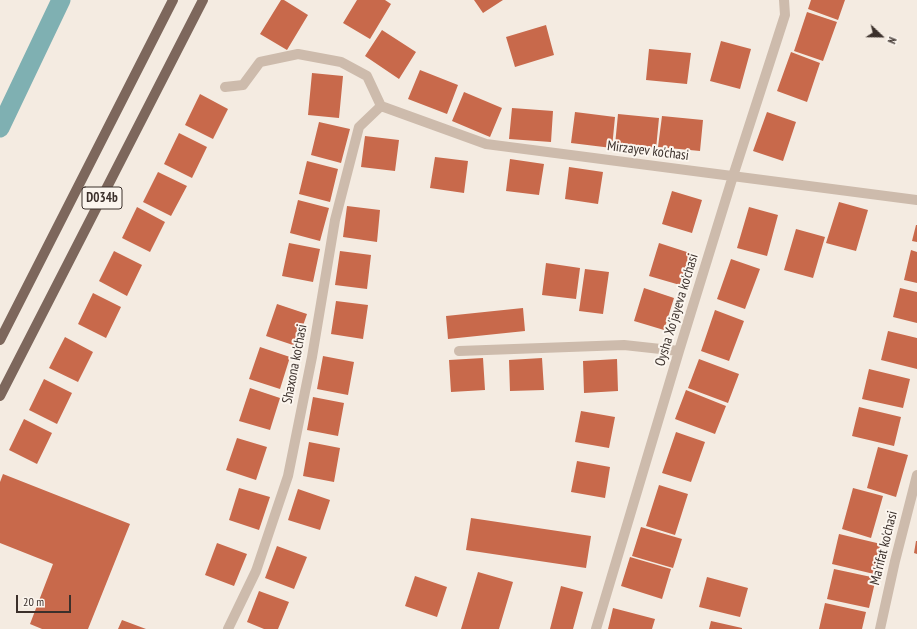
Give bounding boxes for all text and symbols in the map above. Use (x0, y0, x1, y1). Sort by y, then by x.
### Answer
north arrow (861, 16, 901, 56)
text: N (885, 35, 900, 46)
street label: Mirzayev ko'chasi (606, 138, 690, 164)
road number: D034b (82, 187, 122, 209)
street label: Oysha Xo'jayeva ko'chasi (652, 252, 702, 368)
street label: Shaxona ko'chasi (279, 323, 311, 405)
street label: Ma'rifat ko'chasi (867, 509, 901, 587)
scale bar (18, 587, 73, 613)
text: 20 m (23, 594, 44, 609)

